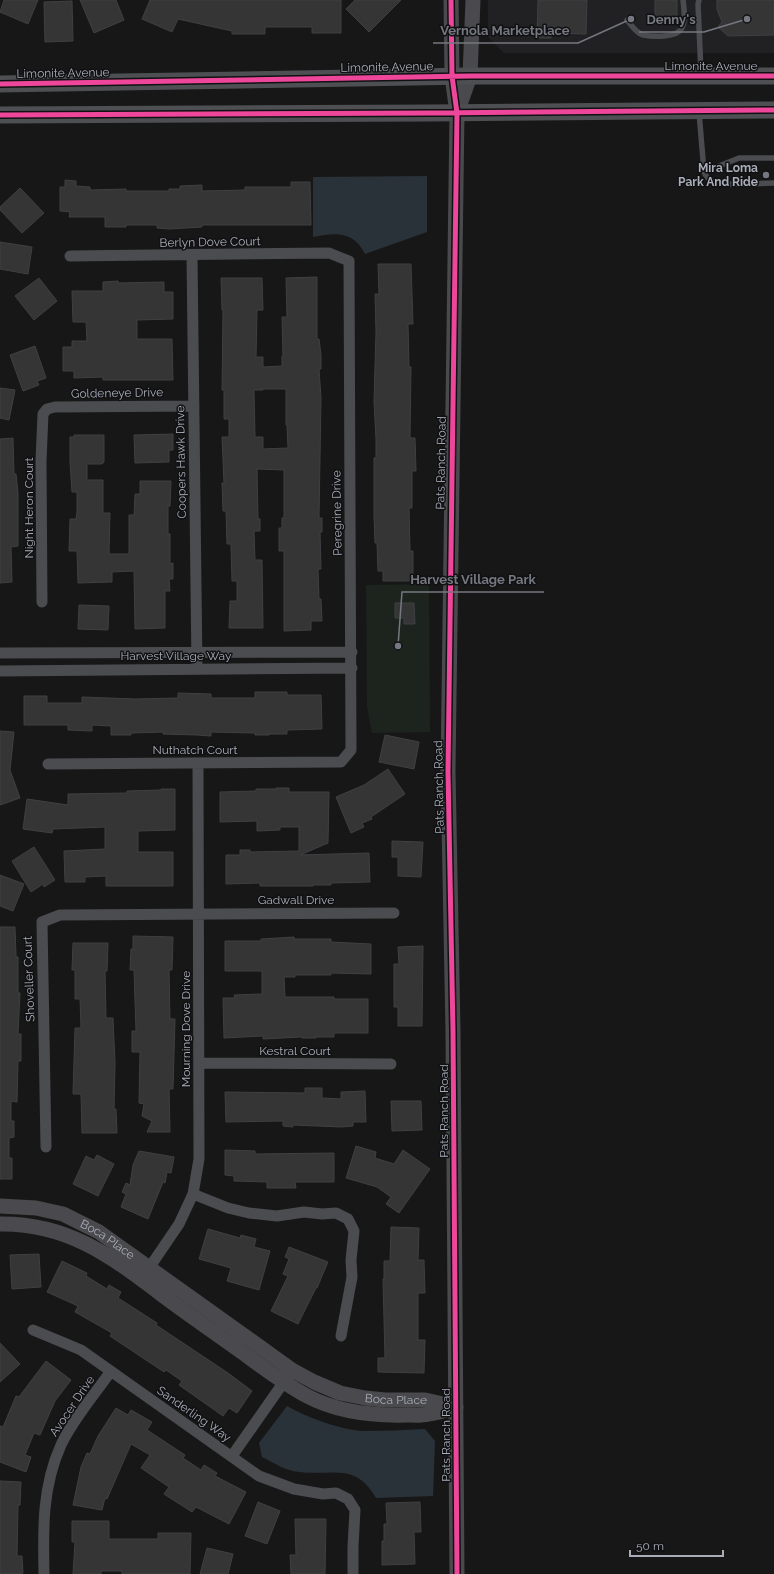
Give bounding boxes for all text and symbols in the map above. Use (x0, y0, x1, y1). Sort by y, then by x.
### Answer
callout: Denny's (639, 7, 704, 32)
text: Denny's (646, 12, 696, 27)
callout: Vernola Marketplace (433, 18, 578, 43)
text: Vernola Marketplace (440, 23, 570, 38)
street label: Limonite Avenue (340, 59, 434, 75)
street label: Limonite Avenue (664, 59, 758, 73)
street label: Limonite Avenue (16, 65, 110, 81)
place label: Mira Loma Park And Ride (678, 161, 758, 189)
marker: Mira Loma Park And Ride (761, 170, 771, 180)
street label: Berlyn Dove Court (159, 234, 261, 250)
street label: Goldeneye Drive (71, 385, 163, 401)
street label: Coopers Hawk Drive (173, 405, 189, 519)
street label: Pats Ranch Road (433, 416, 449, 510)
street label: Night Heron Court (22, 457, 36, 559)
street label: Peregrine Drive (329, 470, 345, 556)
callout: Harvest Village Park (402, 567, 544, 592)
text: Harvest Village Park (410, 572, 537, 587)
street label: Harvest Village Way (121, 649, 232, 663)
street label: Pats Ranch Road (431, 740, 447, 834)
street label: Nuthatch Court (152, 743, 238, 757)
street label: Gadwall Drive (258, 893, 334, 907)
street label: Shoveller Court (21, 936, 37, 1022)
street label: Mourning Dove Drive (179, 971, 193, 1087)
street label: Kestral Court (259, 1044, 331, 1058)
street label: Pats Ranch Road (437, 1064, 451, 1158)
street label: Boca Place (78, 1217, 137, 1262)
street label: Avocer Drive (47, 1373, 97, 1439)
street label: Sanderling Way (154, 1383, 234, 1445)
street label: Pats Ranch Road (439, 1388, 453, 1482)
street label: Boca Place (364, 1391, 427, 1407)
scale bar (630, 1532, 723, 1558)
text: 50 m (636, 1539, 664, 1553)

